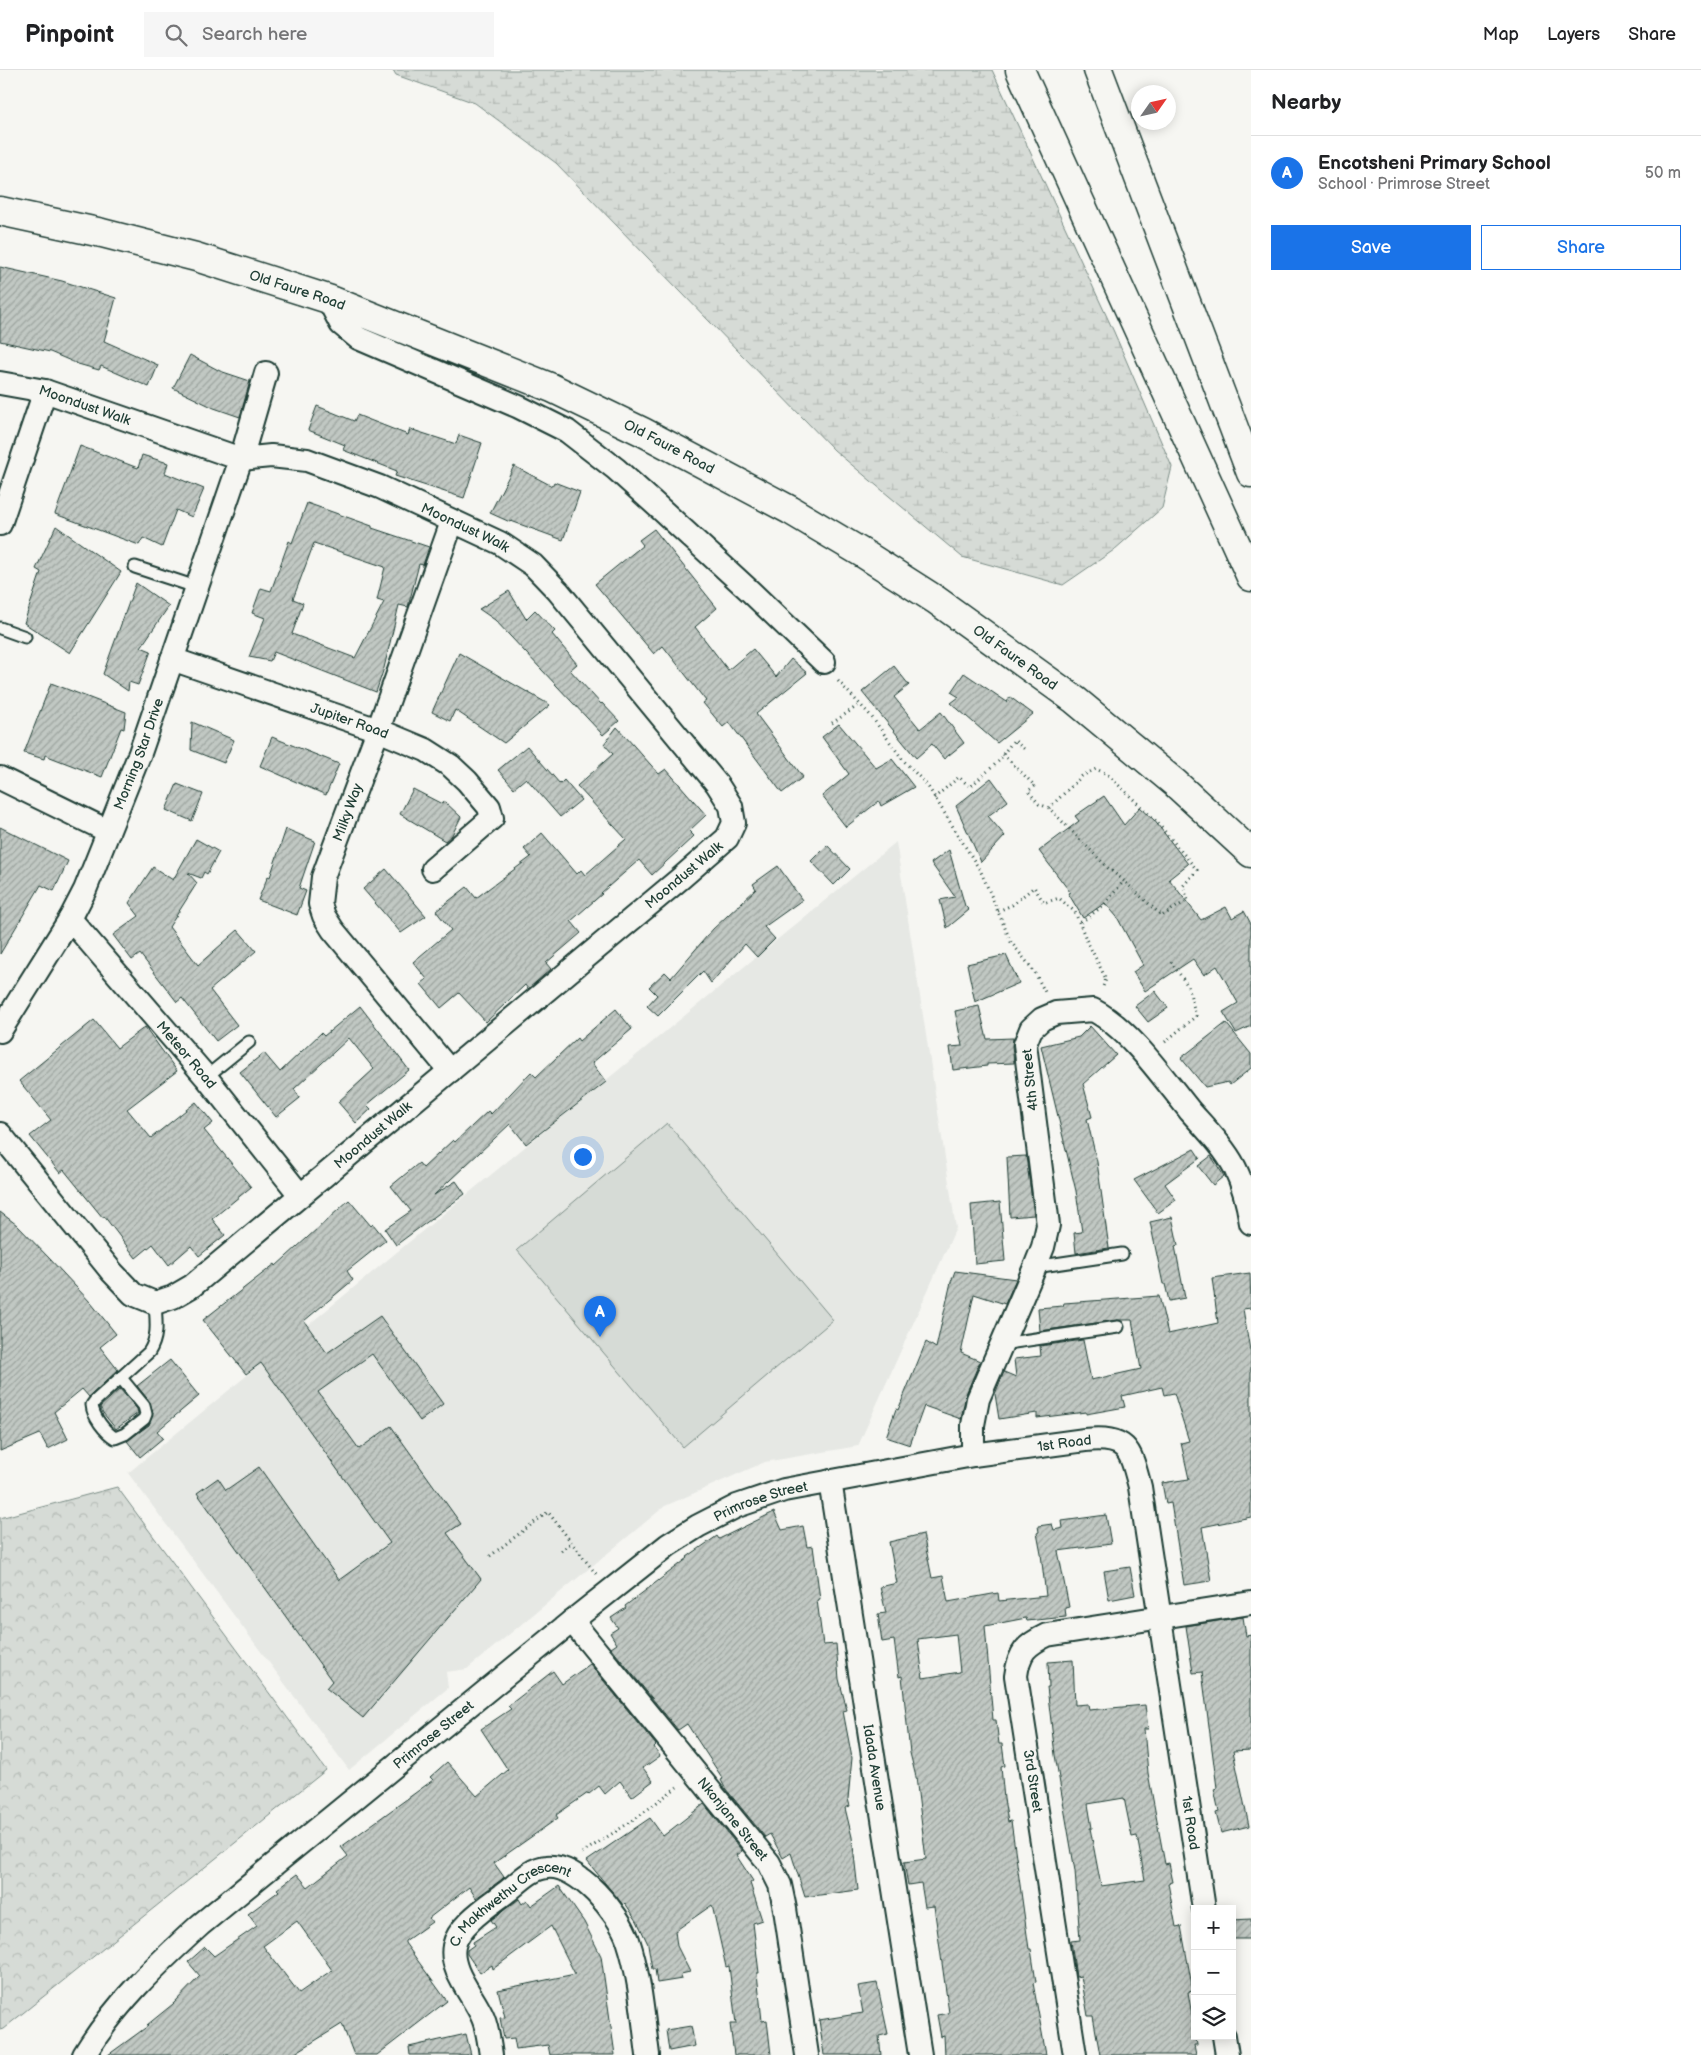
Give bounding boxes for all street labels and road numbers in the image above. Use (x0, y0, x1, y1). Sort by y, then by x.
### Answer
street label: Old Faure Road (247, 266, 348, 314)
street label: Moondust Walk (37, 381, 133, 429)
street label: Old Faure Road (621, 416, 718, 477)
street label: Moondust Walk (419, 499, 513, 556)
street label: Old Faure Road (970, 621, 1061, 693)
street label: Morning Star Drive (110, 696, 167, 812)
street label: Jupiter Road (308, 699, 391, 742)
street label: Milky Way (329, 780, 366, 843)
street label: Moondust Walk (642, 838, 726, 912)
street label: Meteor Road (153, 1018, 220, 1092)
street label: 4th Street (1018, 1047, 1042, 1112)
street label: Moondust Walk (331, 1098, 415, 1172)
street label: 1st Road (1036, 1431, 1092, 1455)
street label: Primrose Street (711, 1477, 809, 1525)
street label: Primrose Street (390, 1696, 477, 1772)
street label: Idada Avenue (860, 1723, 890, 1812)
street label: 3rd Street (1020, 1748, 1046, 1814)
street label: Nkonjane Street (694, 1774, 772, 1864)
street label: 1st Road (1178, 1795, 1203, 1851)
street label: C. Makhwethu Crescent (446, 1858, 575, 1949)

